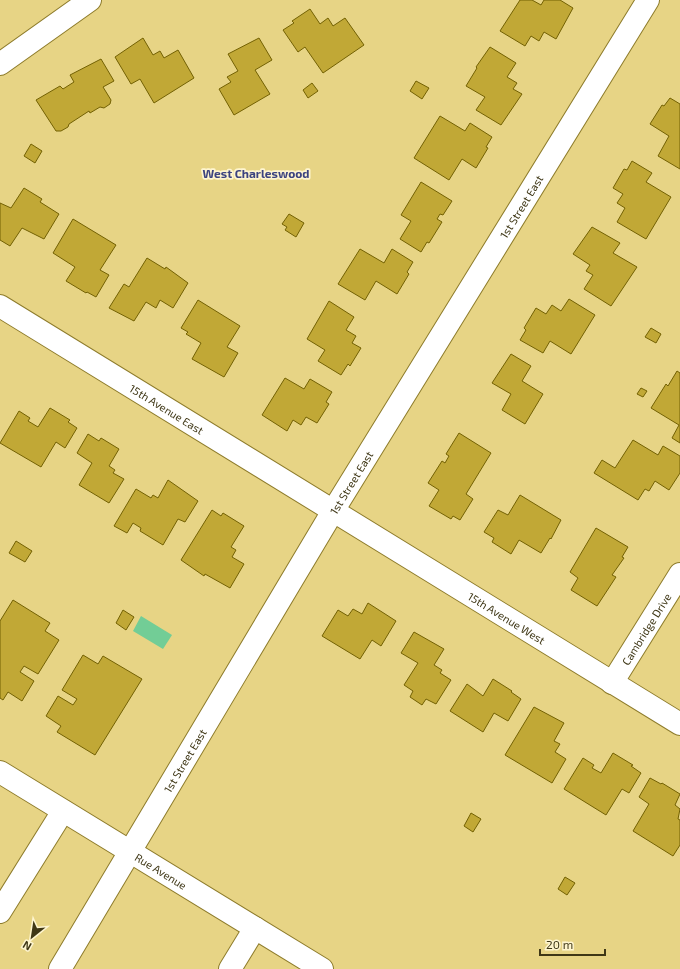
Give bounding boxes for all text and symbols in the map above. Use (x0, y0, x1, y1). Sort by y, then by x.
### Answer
district label: West Charleswood (203, 166, 309, 180)
street label: 1st Street East (496, 172, 545, 240)
street label: 15th Avenue East (128, 381, 206, 436)
street label: 1st Street East (326, 448, 375, 516)
street label: 15th Avenue West (466, 589, 548, 646)
street label: Cambridge Drive (619, 590, 673, 667)
street label: 1st Street East (160, 726, 208, 794)
street label: Rue Avenue (133, 850, 189, 891)
north arrow (12, 917, 52, 957)
scale bar (540, 931, 605, 957)
text: 20 m (546, 937, 573, 951)
text: N (20, 938, 33, 954)

